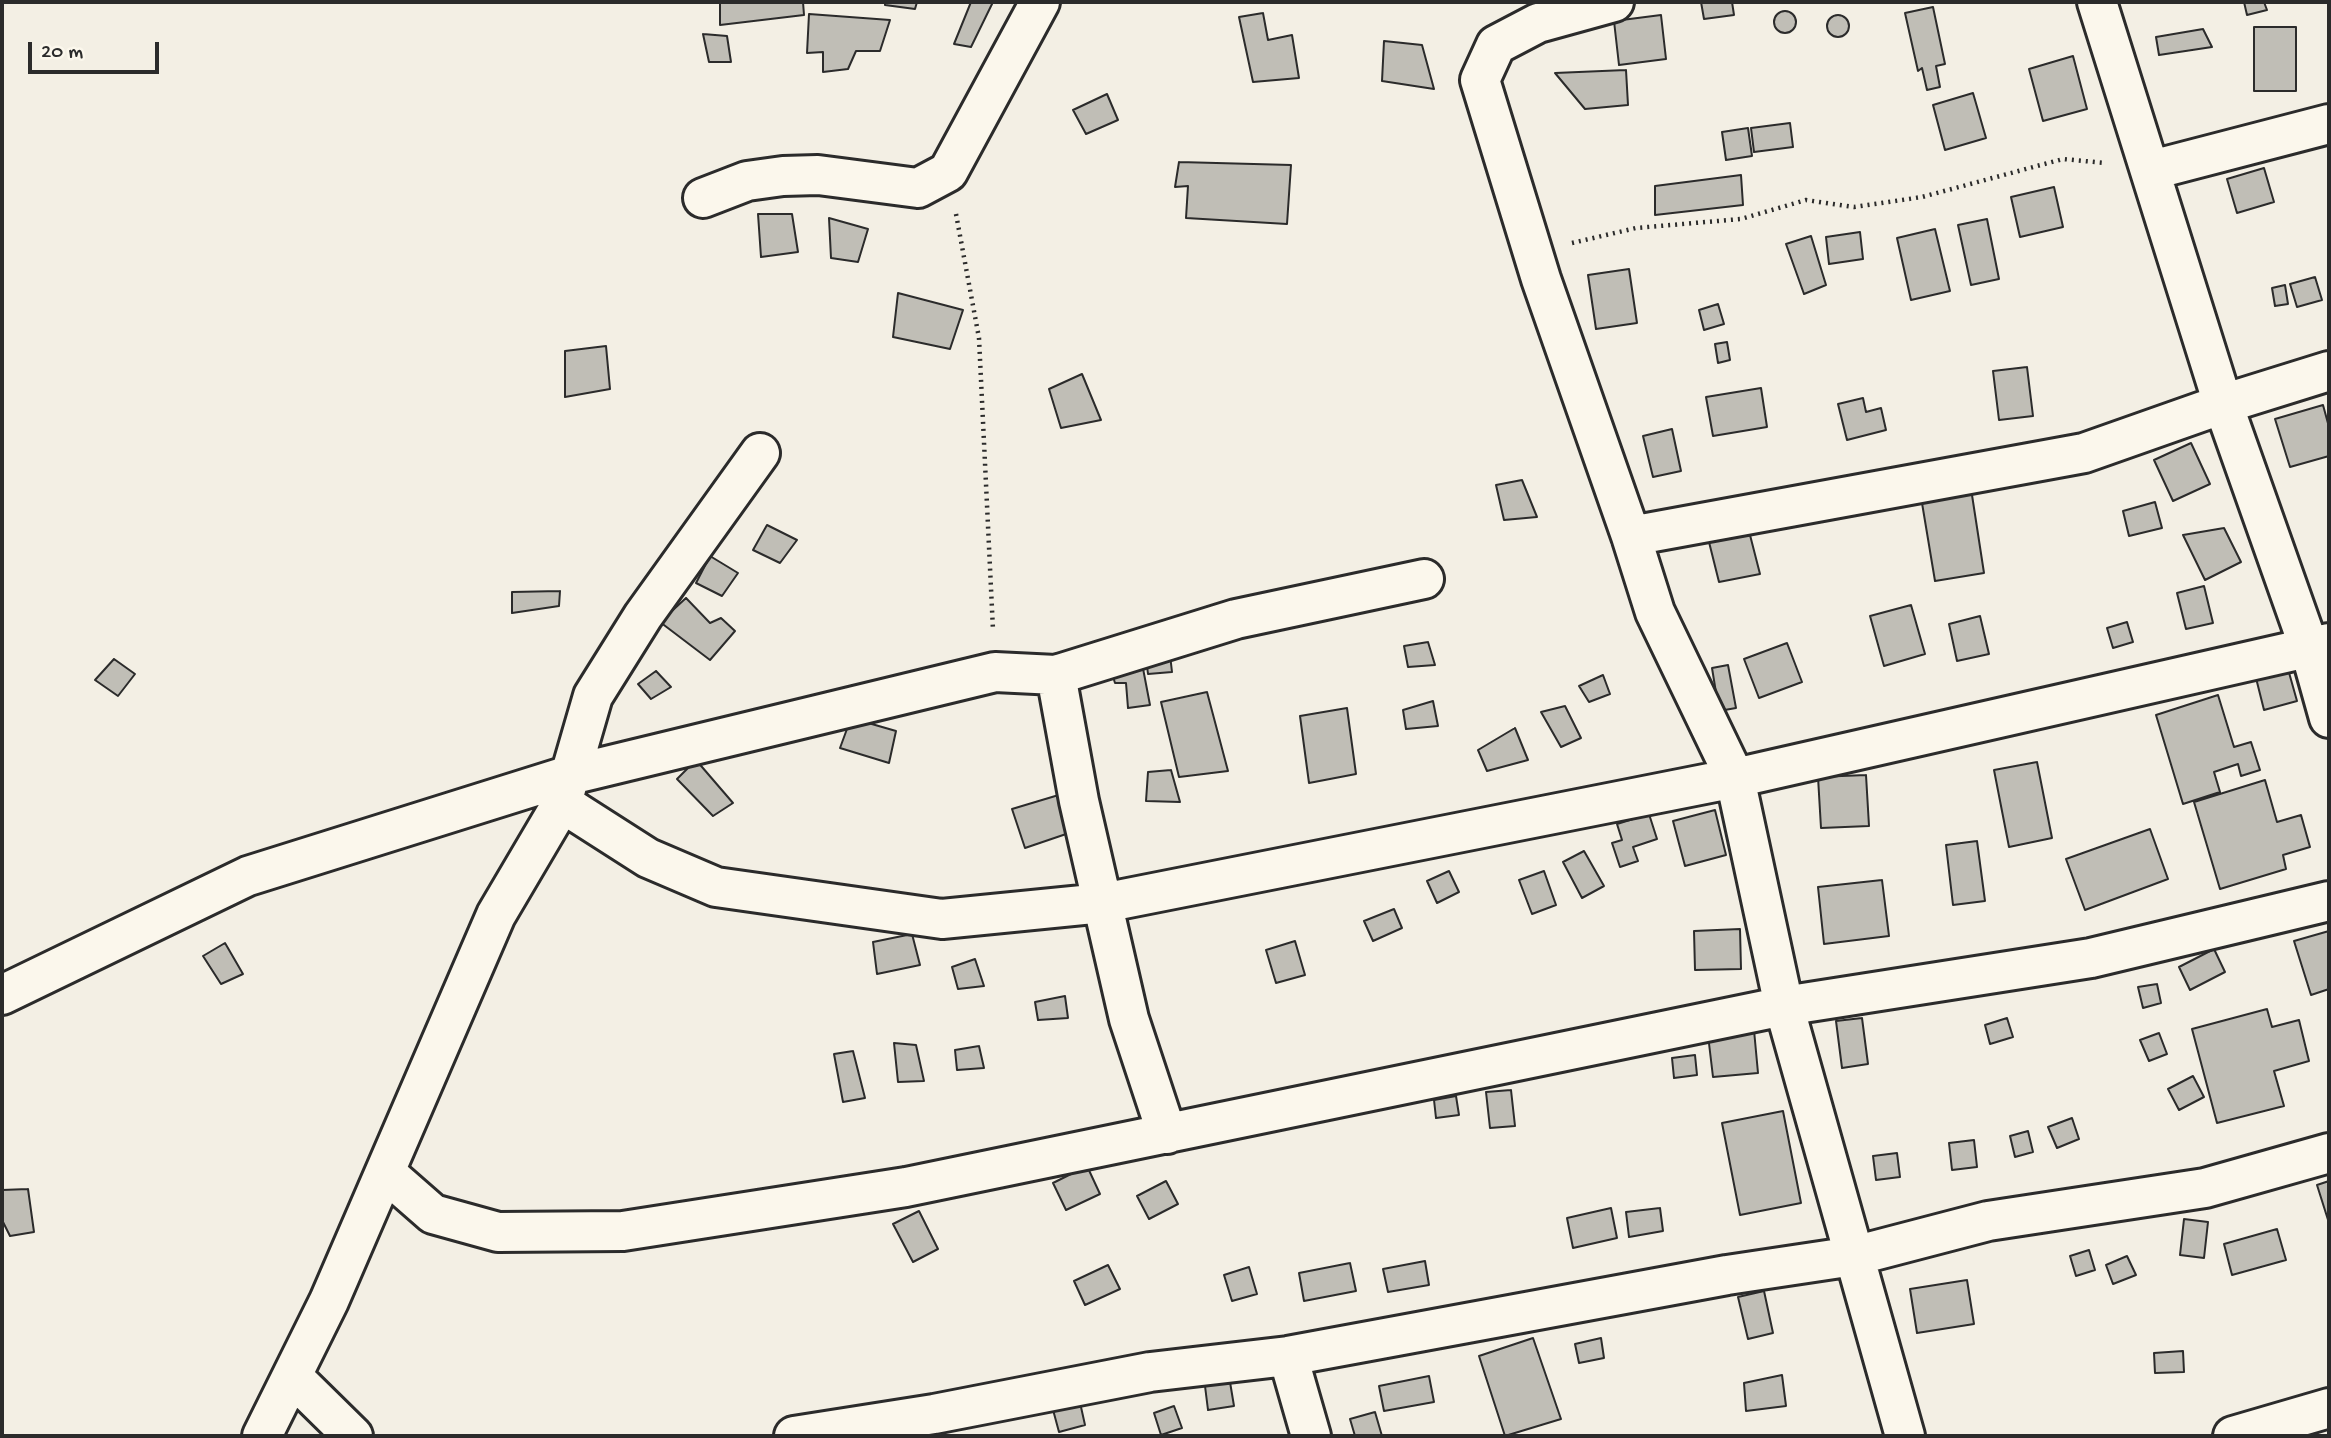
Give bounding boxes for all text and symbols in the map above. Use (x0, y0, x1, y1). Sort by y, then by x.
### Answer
scale bar (32, 28, 163, 72)
text: 20 m (41, 41, 83, 66)

